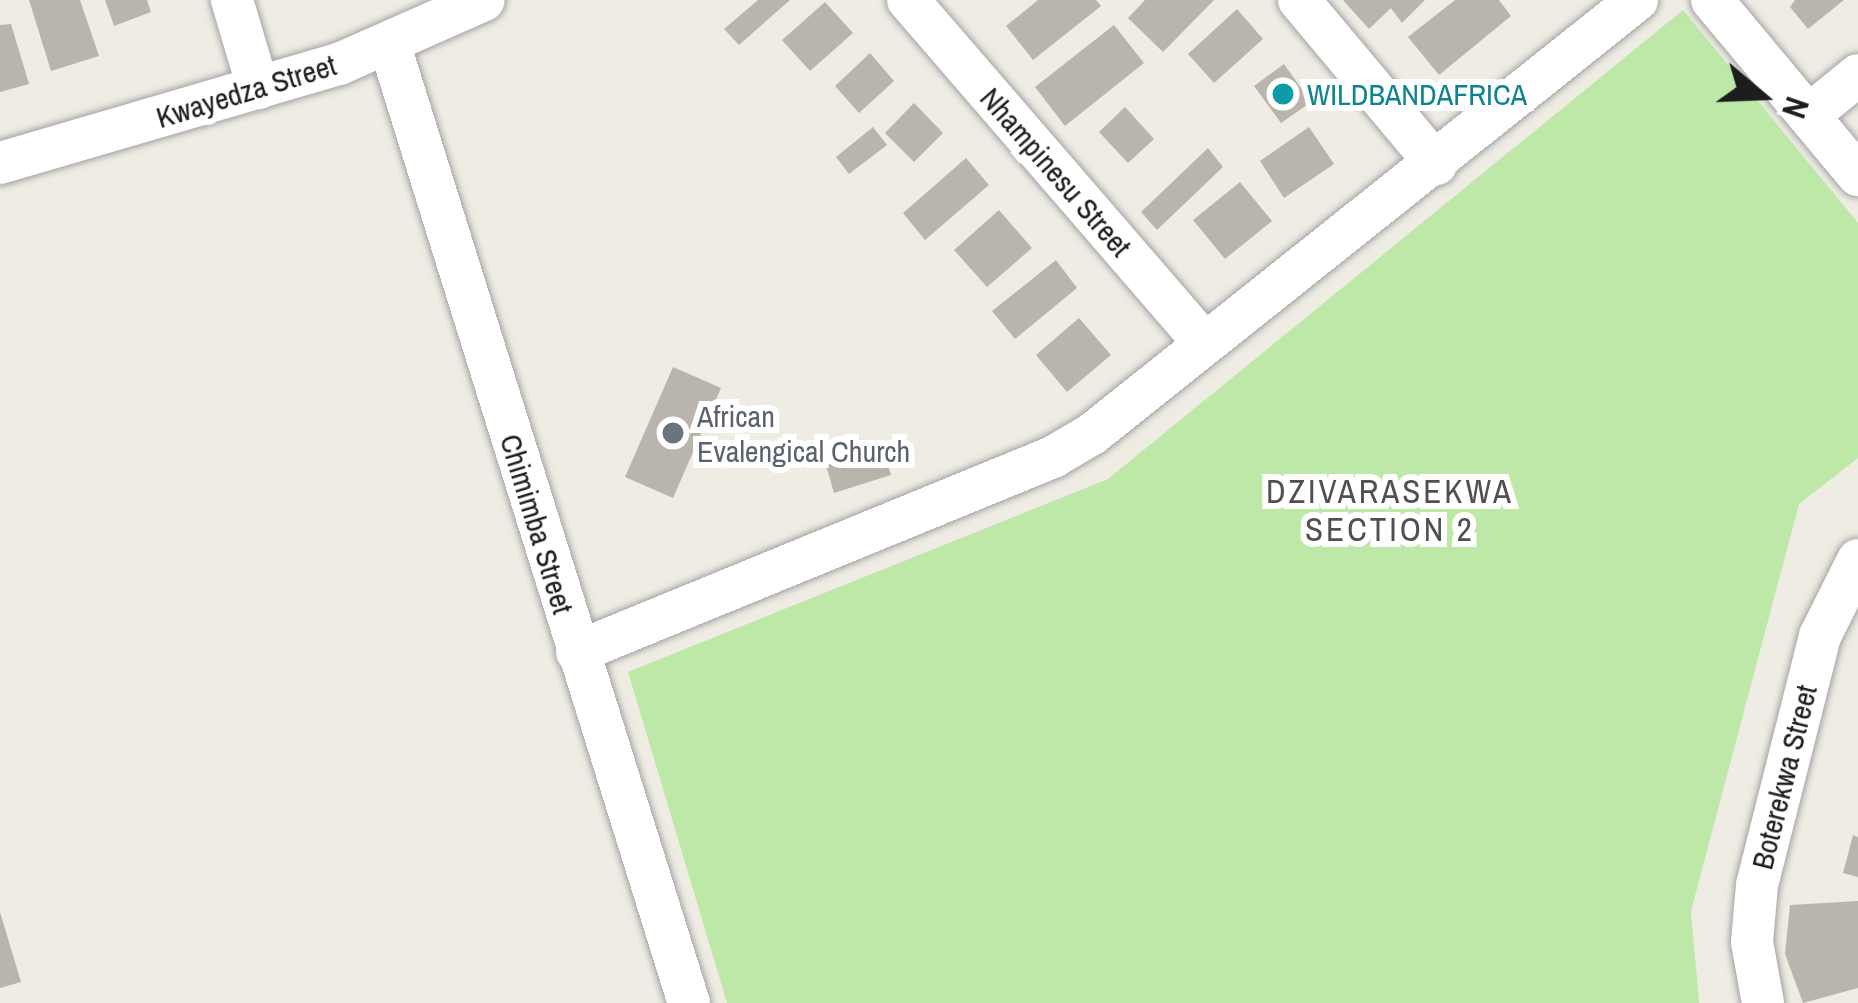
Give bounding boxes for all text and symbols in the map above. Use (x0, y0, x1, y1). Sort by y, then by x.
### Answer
north arrow (1702, 36, 1822, 156)
street label: Kwayedza Street (152, 47, 340, 135)
place label: WILDBANDAFRICA (1307, 76, 1527, 112)
street label: Nhampinesu Street (973, 80, 1139, 264)
marker: WILDBANDAFRICA (1270, 81, 1296, 107)
text: N (1772, 91, 1820, 124)
place label: African Evalengical Church (697, 398, 910, 468)
marker: African Evalengical Church (660, 420, 686, 446)
street label: Chimimba Street (493, 430, 581, 618)
district label: DZIVARASEKWA SECTION 2 (1266, 472, 1514, 550)
street label: Boterekwa Street (1744, 681, 1824, 873)

